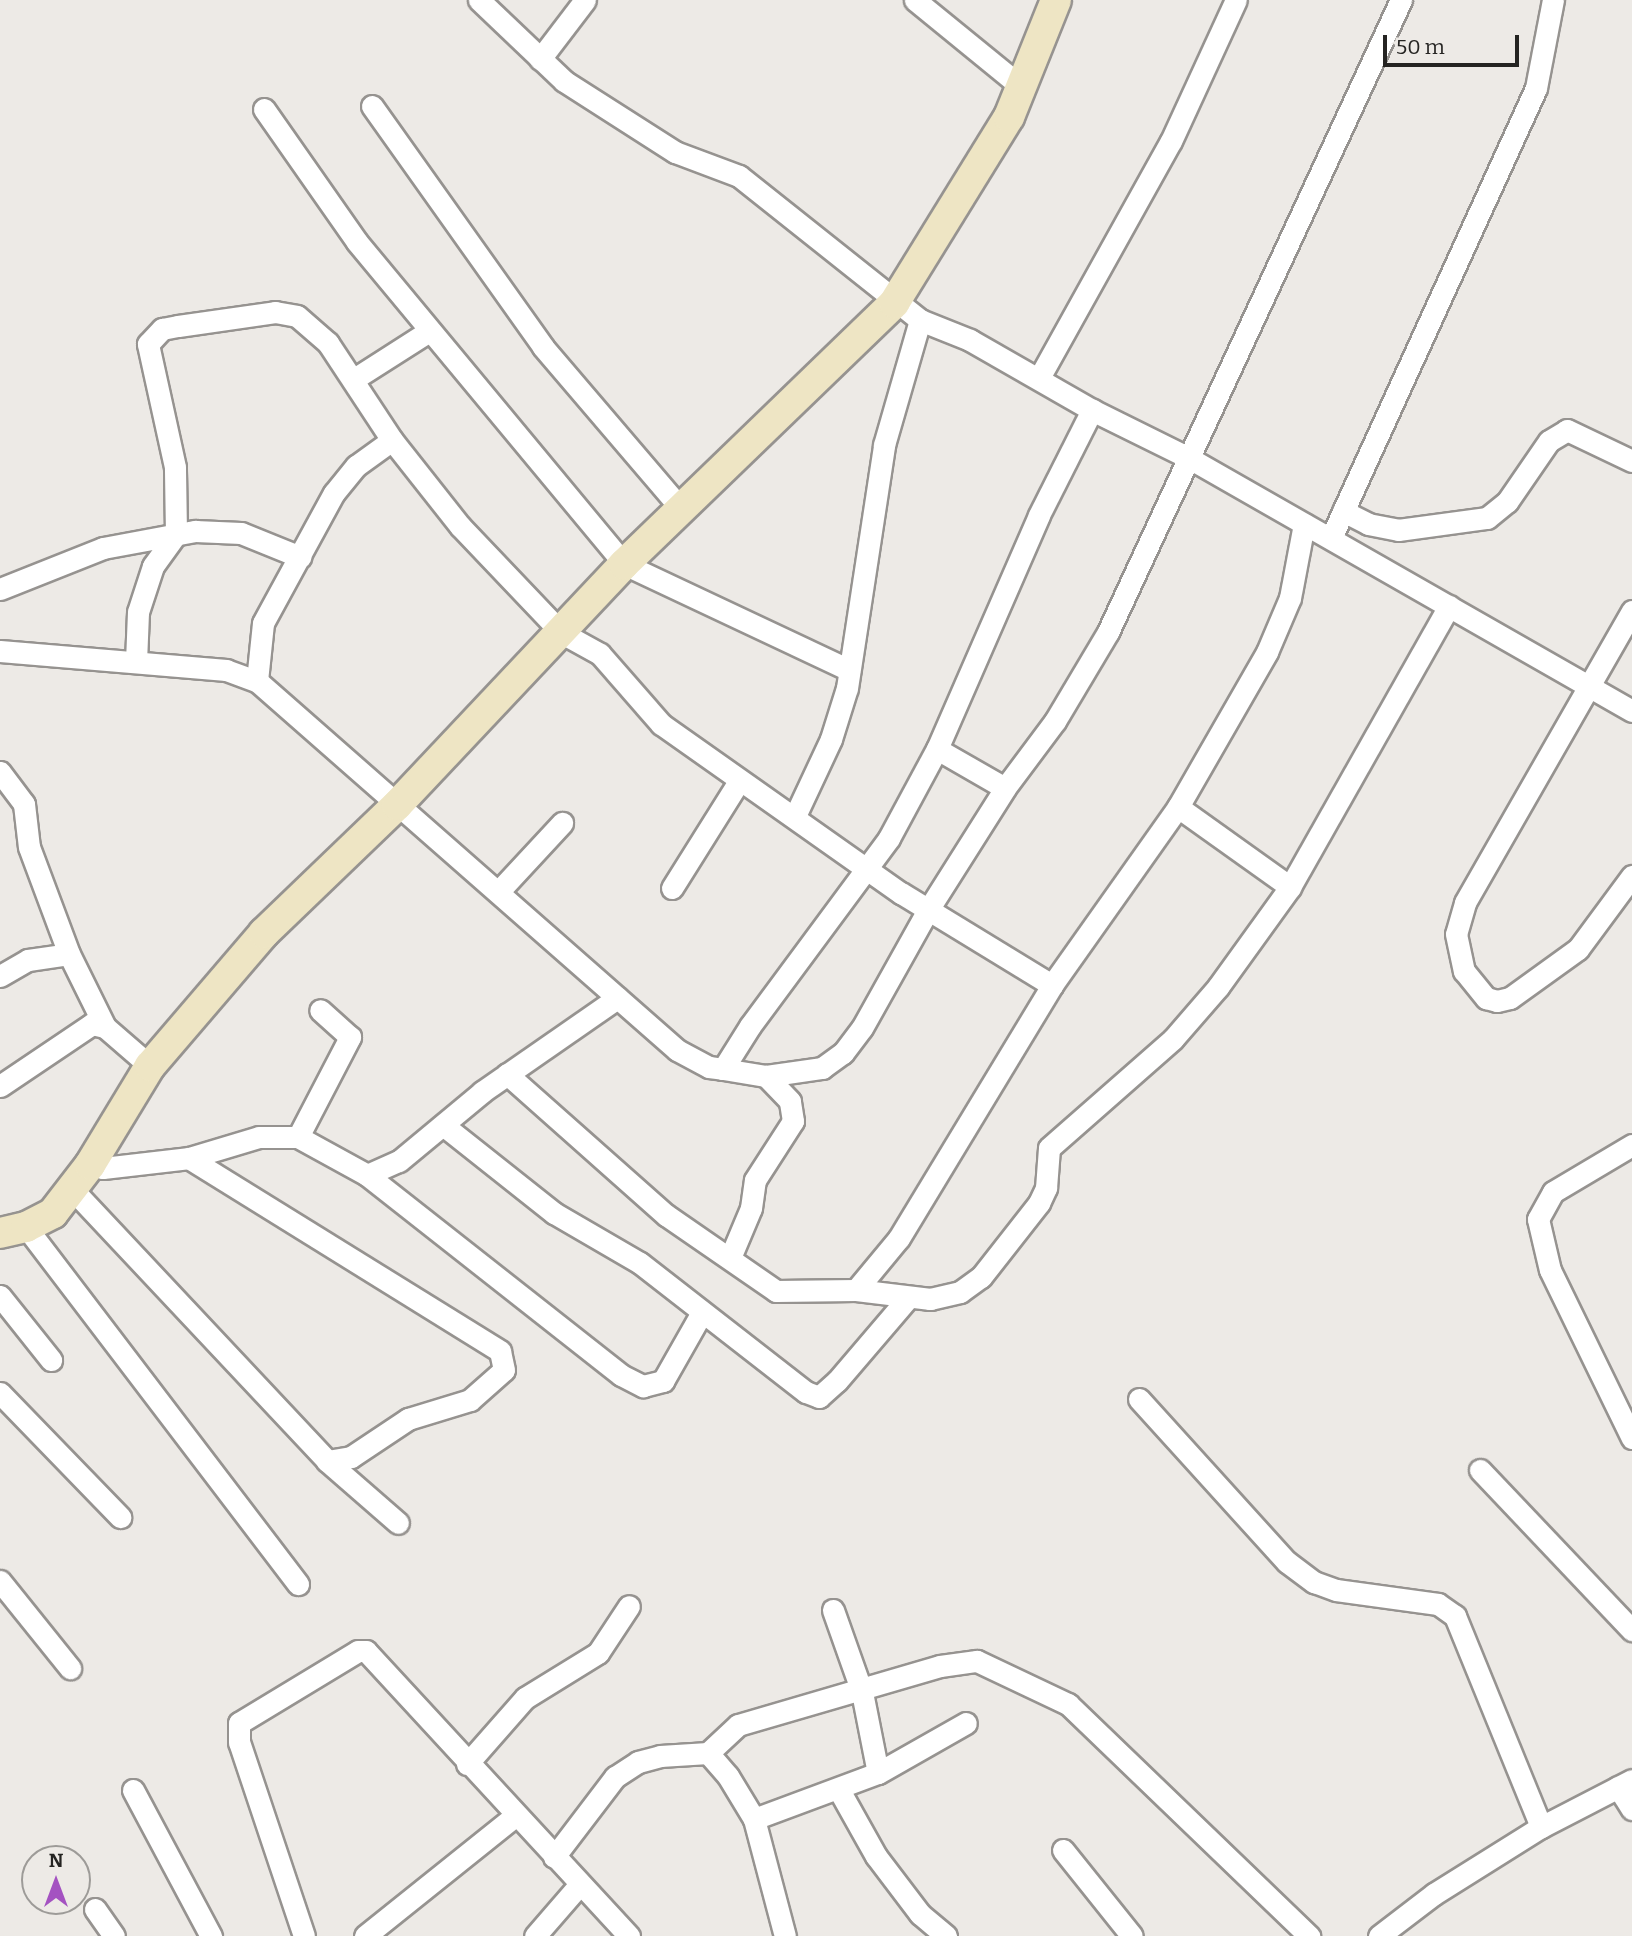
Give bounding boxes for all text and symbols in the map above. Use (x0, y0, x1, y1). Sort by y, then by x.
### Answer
scale bar (1387, 21, 1524, 65)
text: 50 m (1396, 34, 1445, 60)
north arrow (21, 1845, 91, 1915)
text: N (49, 1849, 63, 1872)

